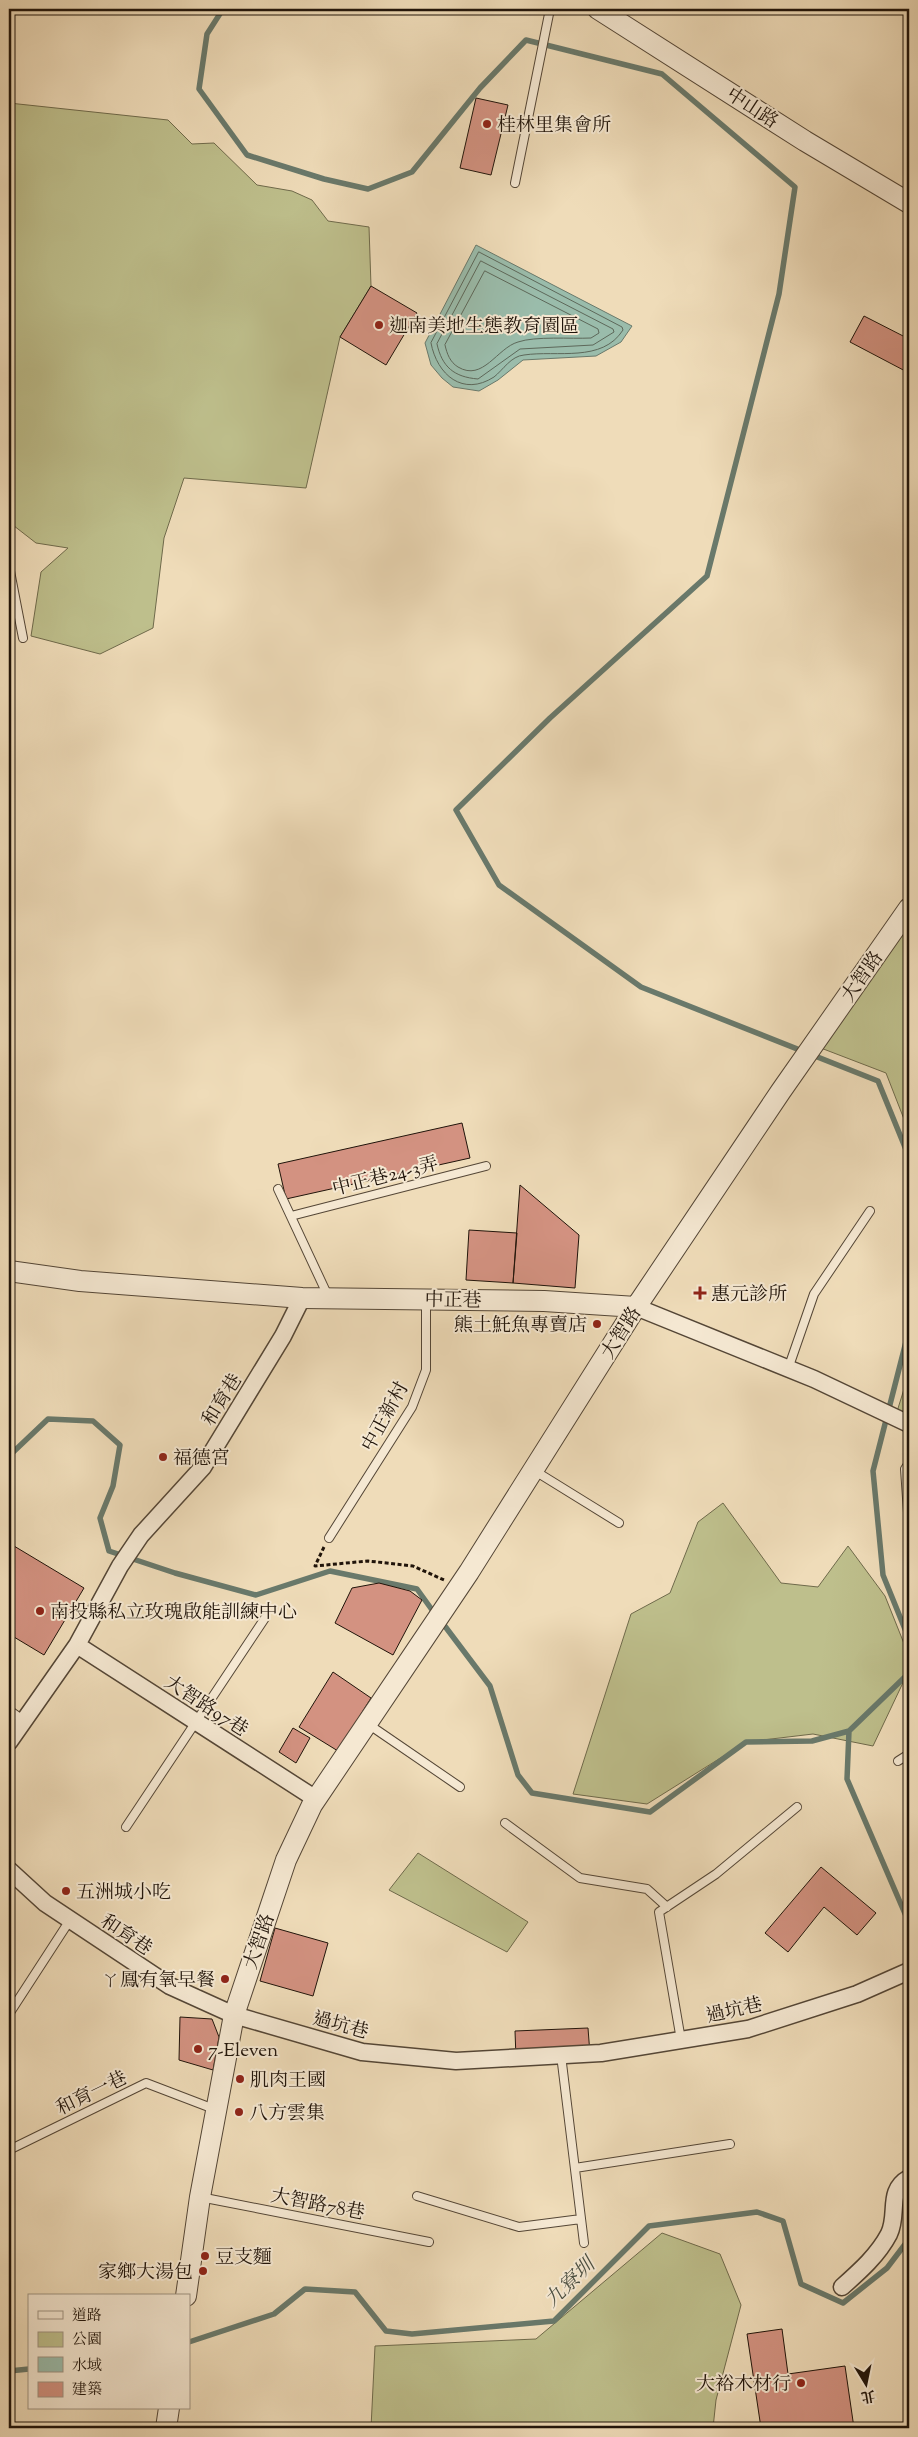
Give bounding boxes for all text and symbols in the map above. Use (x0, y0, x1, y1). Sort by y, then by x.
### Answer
street label: 中山路 (720, 82, 783, 136)
place label: 桂林里集會所 (497, 113, 611, 140)
marker: 桂林里集會所 (481, 118, 493, 130)
place label: 迦南美地生態教育園區 (389, 314, 579, 341)
marker: 迦南美地生態教育園區 (373, 319, 385, 331)
street label: 大智路 (836, 946, 890, 1009)
street label: 中正巷24-3弄 (330, 1151, 441, 1204)
place label: 惠元診所 (711, 1282, 787, 1309)
marker: 惠元診所 (693, 1286, 707, 1300)
street label: 中正巷 (424, 1288, 482, 1315)
street label: 大智路 (596, 1302, 649, 1365)
place label: 熊土魠魚專賣店 (454, 1313, 587, 1340)
marker: 熊土魠魚專賣店 (591, 1318, 603, 1330)
street label: 和育巷 (197, 1369, 250, 1432)
street label: 中正新村 (356, 1377, 416, 1457)
place label: 福德宮 (173, 1446, 230, 1473)
marker: 福德宮 (157, 1451, 169, 1463)
place label: 南投縣私立玫瑰啟能訓練中心 (50, 1600, 297, 1627)
marker: 南投縣私立玫瑰啟能訓練中心 (34, 1605, 46, 1617)
street label: 大智路97巷 (159, 1670, 253, 1744)
place label: 五洲城小吃 (76, 1880, 171, 1907)
marker: 五洲城小吃 (60, 1885, 72, 1897)
street label: 和育巷 (94, 1909, 157, 1963)
street label: 大智路 (238, 1910, 282, 1973)
place label: ㄚ鳳有氧早餐 (101, 1968, 215, 1995)
marker: ㄚ鳳有氧早餐 (219, 1973, 231, 1985)
street label: 過坑巷 (704, 1992, 765, 2031)
street label: 過坑巷 (309, 2006, 371, 2047)
place label: 7-Eleven (208, 2038, 278, 2065)
marker: 7-Eleven (192, 2043, 204, 2055)
street label: 和育一巷 (52, 2065, 132, 2123)
place label: 肌肉王國 (250, 2068, 326, 2095)
marker: 肌肉王國 (234, 2073, 246, 2085)
place label: 八方雲集 (249, 2101, 325, 2128)
marker: 八方雲集 (233, 2106, 245, 2118)
street label: 大智路78巷 (268, 2183, 367, 2228)
place label: 豆支麵 (215, 2245, 272, 2272)
marker: 豆支麵 (199, 2250, 211, 2262)
water label: 九寮圳 (539, 2250, 605, 2315)
place label: 家鄉大湯包 (98, 2260, 193, 2287)
marker: 家鄉大湯包 (197, 2265, 209, 2277)
legend (28, 2294, 190, 2410)
text: 道路 (72, 2306, 102, 2327)
text: 公園 (72, 2330, 102, 2351)
text: 水域 (72, 2356, 102, 2377)
north arrow (840, 2360, 890, 2410)
place label: 大裕木材行 (696, 2372, 791, 2399)
marker: 大裕木材行 (795, 2377, 807, 2389)
text: 建築 (72, 2380, 102, 2401)
text: 北 (859, 2384, 877, 2406)

